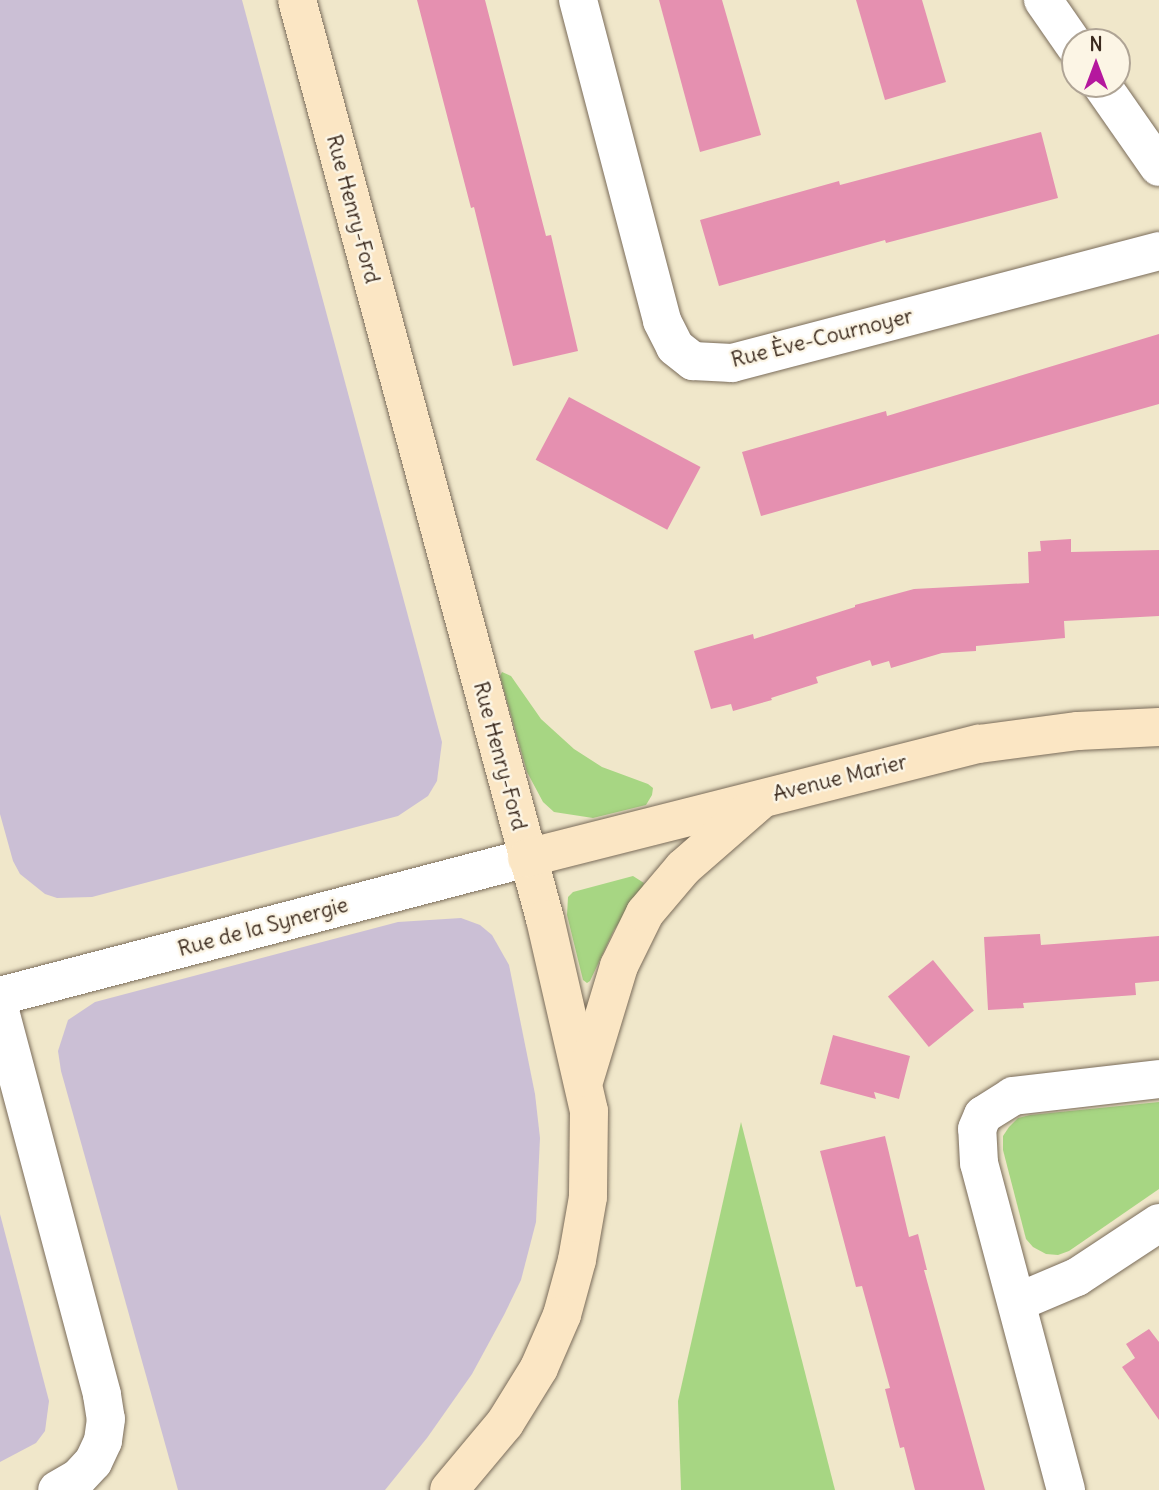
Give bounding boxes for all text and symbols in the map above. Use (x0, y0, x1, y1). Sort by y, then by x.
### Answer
north arrow (1061, 28, 1131, 98)
text: N (1089, 32, 1103, 56)
street label: Rue Henry-Ford (321, 132, 385, 286)
street label: Rue Ève-Cournoyer (729, 303, 915, 373)
street label: Rue Henry-Ford (468, 679, 532, 833)
street label: Avenue Marier (770, 749, 910, 807)
street label: Rue de la Synergie (175, 892, 351, 962)

